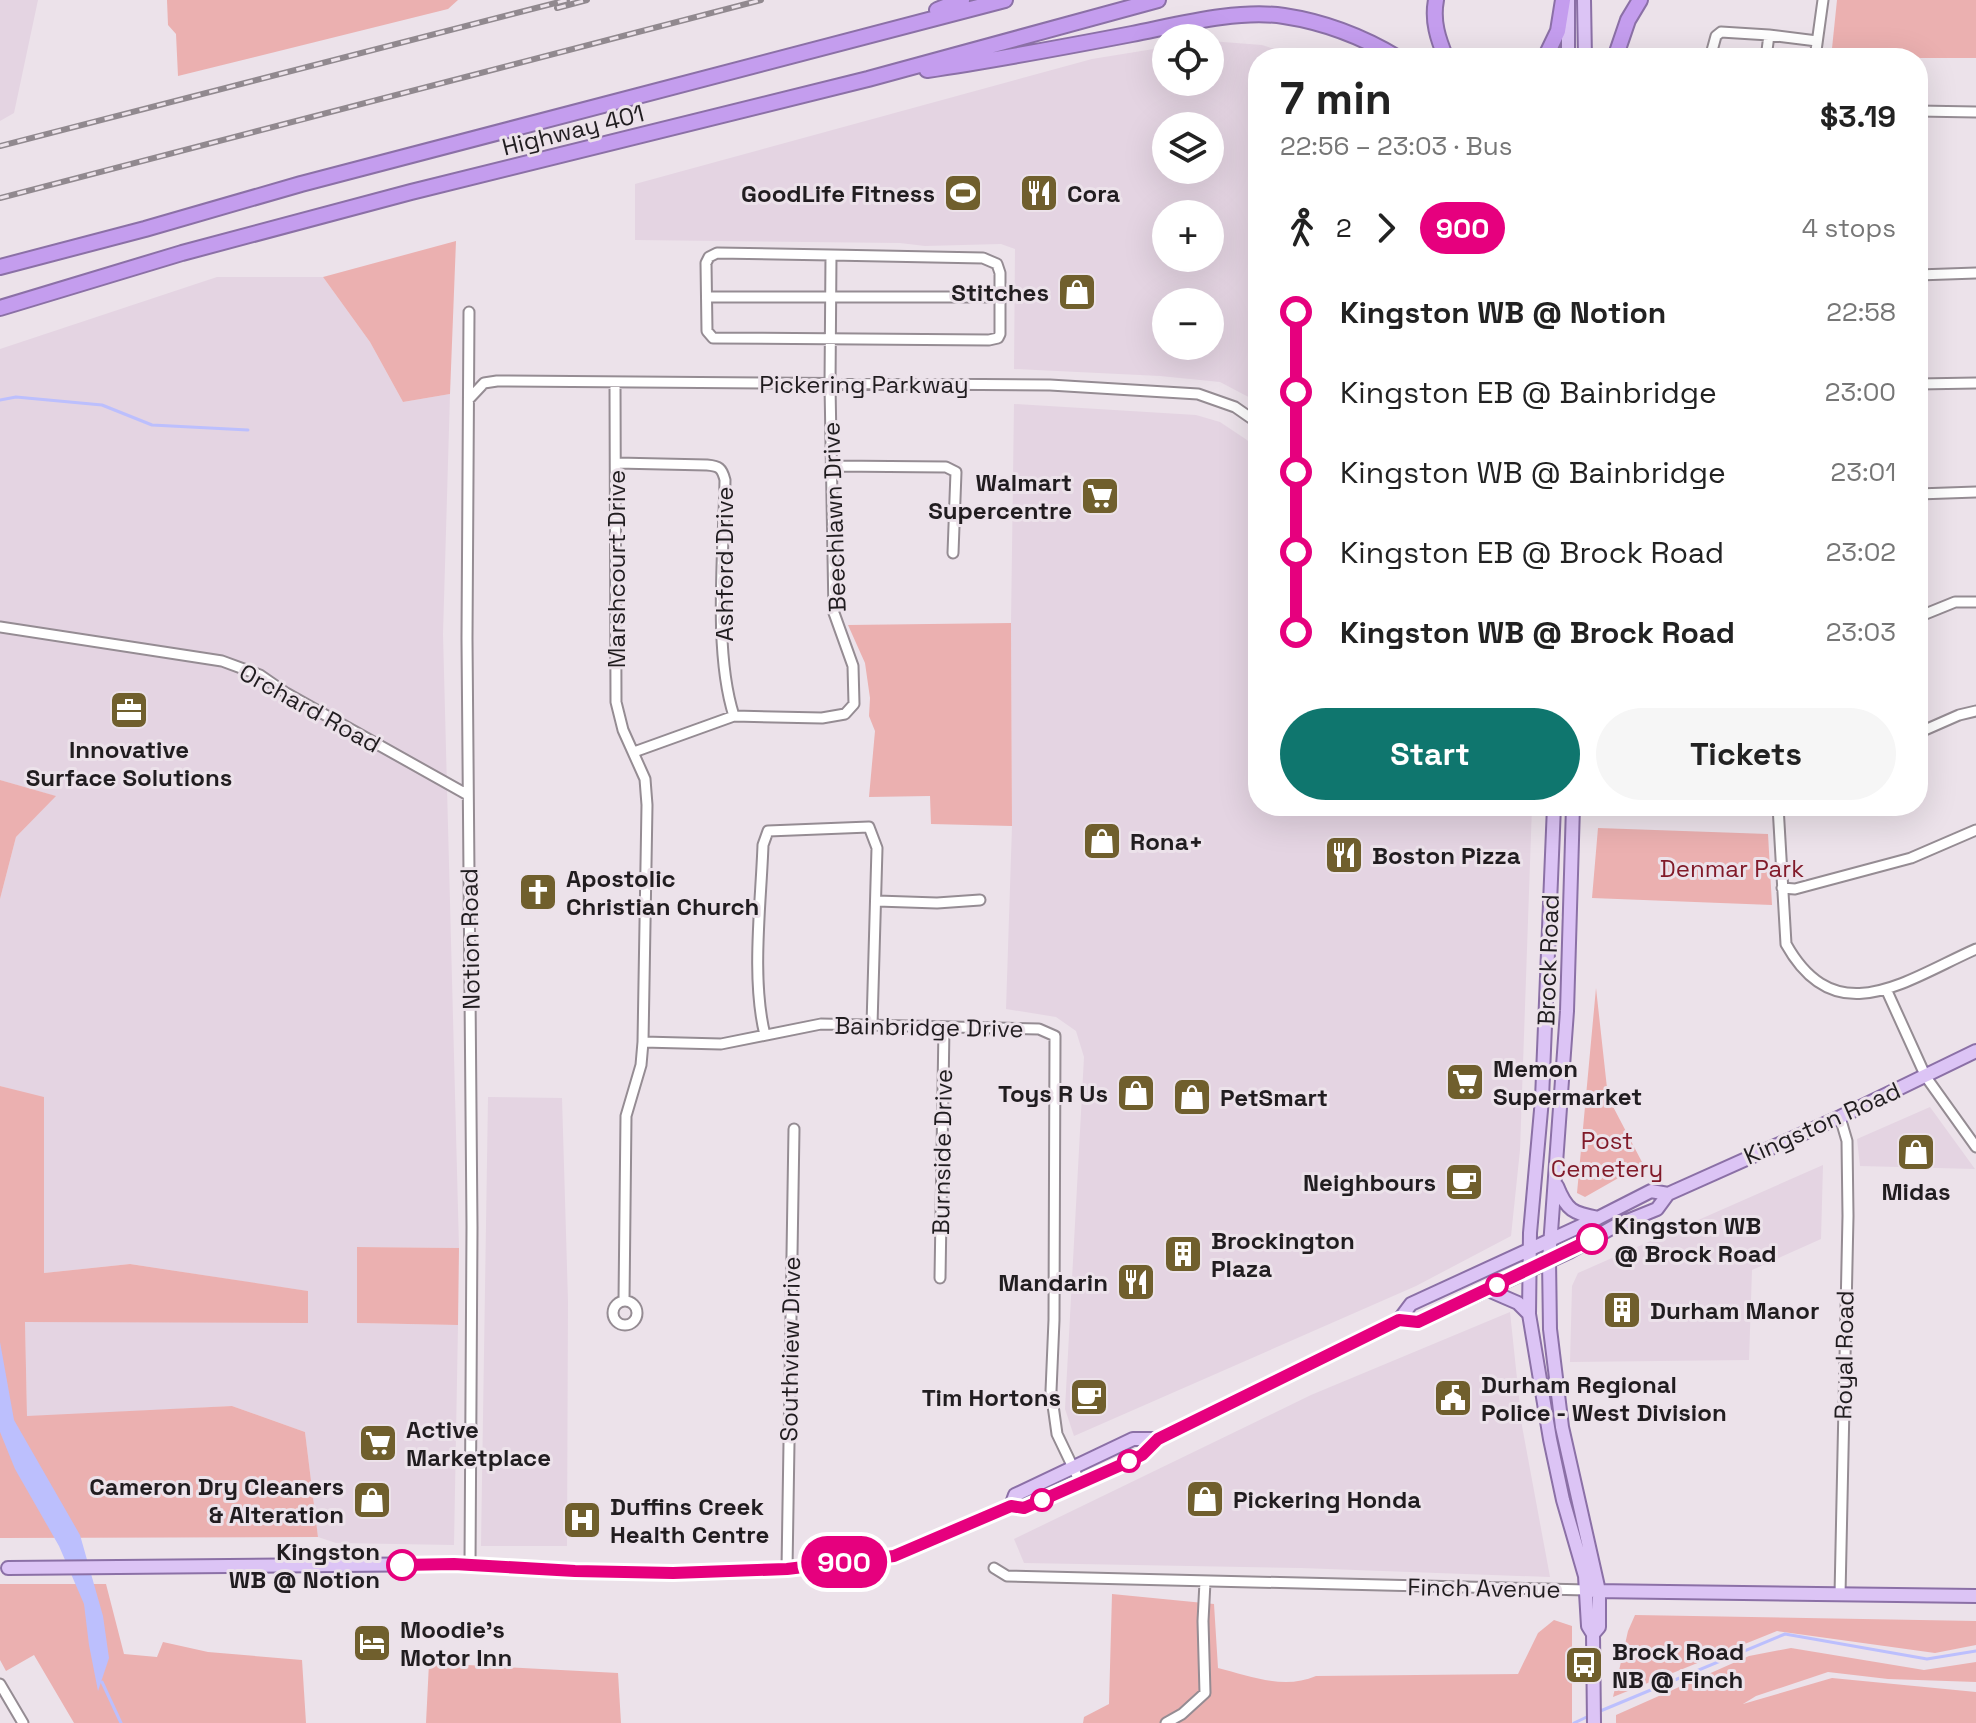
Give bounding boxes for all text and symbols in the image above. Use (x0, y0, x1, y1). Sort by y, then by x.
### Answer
map controls (1152, 24, 1224, 360)
button: locate (1152, 24, 1224, 96)
text: 7 min (1280, 71, 1392, 127)
street label: Highway 401 (499, 97, 647, 163)
text: $3.19 (1820, 97, 1896, 136)
button: layers (1152, 112, 1224, 184)
text: 22:56 – 23:03 · Bus (1280, 129, 1512, 163)
sports icon: GoodLife Fitness (942, 172, 984, 214)
restaurant icon: Cora (1018, 172, 1060, 214)
place label: GoodLife Fitness (741, 178, 935, 209)
place label: Cora (1067, 178, 1120, 209)
button: + (1152, 200, 1224, 272)
icon: walk (1280, 206, 1324, 250)
icon: forward (1364, 206, 1408, 250)
text: 900 (1436, 210, 1489, 246)
text: 2 (1336, 211, 1352, 245)
text: 4 stops (1802, 211, 1896, 245)
shop icon: Stitches (1056, 271, 1098, 313)
place label: Stitches (951, 277, 1049, 308)
button: − (1152, 288, 1224, 360)
text: Kingston WB @ Notion (1340, 293, 1666, 332)
text: 22:58 (1826, 295, 1896, 329)
street label: Pickering Parkway (759, 369, 969, 400)
text: Kingston EB @ Bainbridge (1340, 373, 1717, 412)
text: 23:00 (1825, 375, 1896, 409)
street label: Beechlawn Drive (815, 421, 853, 613)
text: Kingston WB @ Bainbridge (1340, 453, 1726, 492)
text: 23:01 (1831, 455, 1896, 489)
place label: Walmart Supercentre (928, 467, 1072, 526)
street label: Marshcourt Drive (601, 470, 632, 668)
supermarket icon: Walmart Supercentre (1079, 475, 1121, 517)
street label: Ashford Drive (709, 487, 740, 641)
text: Kingston EB @ Brock Road (1340, 533, 1724, 572)
text: 23:02 (1826, 535, 1896, 569)
text: Kingston WB @ Brock Road (1340, 613, 1735, 652)
text: 23:03 (1826, 615, 1896, 649)
street label: Orchard Road (234, 656, 386, 760)
office icon: Innovative Surface Solutions (108, 689, 150, 731)
button: Start (1280, 708, 1580, 800)
button: Tickets (1596, 708, 1896, 800)
place label: Innovative Surface Solutions (26, 734, 232, 793)
shop icon: Rona+ (1081, 820, 1123, 862)
place label: Rona+ (1130, 826, 1203, 857)
restaurant icon: Boston Pizza (1323, 834, 1365, 876)
place label: Boston Pizza (1372, 840, 1521, 871)
park label: Denmar Park (1660, 853, 1804, 884)
place label: Apostolic Christian Church (566, 863, 759, 922)
street label: Notion Road (453, 868, 487, 1010)
church icon: Apostolic Christian Church (517, 871, 559, 913)
street label: Brock Road (1530, 894, 1566, 1026)
street label: Bainbridge Drive (834, 1010, 1024, 1044)
place label: Memon Supermarket (1493, 1053, 1642, 1112)
supermarket icon: Memon Supermarket (1444, 1061, 1486, 1103)
street label: Burnside Drive (925, 1069, 959, 1235)
shop icon: Toys R Us (1115, 1072, 1157, 1114)
street label: Kingston Road (1739, 1075, 1905, 1171)
shop icon: PetSmart (1171, 1076, 1213, 1118)
place label: Toys R Us (998, 1078, 1108, 1109)
place label: PetSmart (1220, 1082, 1328, 1113)
park label: Post Cemetery (1551, 1125, 1663, 1184)
shop icon: Midas (1895, 1131, 1937, 1173)
cafe icon: Neighbours (1443, 1161, 1485, 1203)
place label: Neighbours (1303, 1167, 1436, 1198)
place label: Midas (1881, 1176, 1951, 1207)
place label: Kingston WB @ Brock Road (1614, 1210, 1777, 1269)
marker: Kingston WB @ Brock Road (1577, 1224, 1607, 1254)
place label: Brockington Plaza (1211, 1225, 1355, 1284)
building icon: Brockington Plaza (1162, 1233, 1204, 1275)
street label: Southview Drive (773, 1256, 807, 1442)
restaurant icon: Mandarin (1115, 1261, 1157, 1303)
place label: Mandarin (998, 1267, 1108, 1298)
unlabelled marker (1486, 1274, 1508, 1296)
building icon: Durham Manor (1601, 1289, 1643, 1331)
street label: Royal Road (1827, 1290, 1861, 1420)
place label: Durham Manor (1650, 1295, 1820, 1326)
place label: Durham Regional Police - West Division (1481, 1369, 1727, 1428)
cafe icon: Tim Hortons (1068, 1376, 1110, 1418)
public building icon: Durham Regional Police - West Division (1432, 1377, 1474, 1419)
place label: Tim Hortons (922, 1382, 1061, 1413)
place label: Active Marketplace (406, 1414, 551, 1473)
supermarket icon: Active Marketplace (357, 1422, 399, 1464)
unlabelled marker (1118, 1450, 1140, 1472)
place label: Cameron Dry Cleaners & Alteration (89, 1471, 344, 1530)
shop icon: Pickering Honda (1184, 1478, 1226, 1520)
shop icon: Cameron Dry Cleaners & Alteration (351, 1479, 393, 1521)
place label: Pickering Honda (1233, 1484, 1421, 1515)
unlabelled marker (1031, 1489, 1053, 1511)
place label: Duffins Creek Health Centre (610, 1491, 769, 1550)
hospital icon: Duffins Creek Health Centre (561, 1499, 603, 1541)
place label: Kingston WB @ Notion (229, 1536, 380, 1595)
line badge: 900 (798, 1536, 890, 1588)
text: 900 (817, 1544, 871, 1580)
marker: Kingston WB @ Notion (387, 1550, 417, 1580)
street label: Finch Avenue (1407, 1571, 1561, 1605)
place label: Moodie’s Motor Inn (400, 1614, 512, 1673)
hotel icon: Moodie’s Motor Inn (351, 1622, 393, 1664)
place label: Brock Road NB @ Finch (1612, 1636, 1744, 1695)
bus stop icon: Brock Road NB @ Finch (1563, 1644, 1605, 1686)

